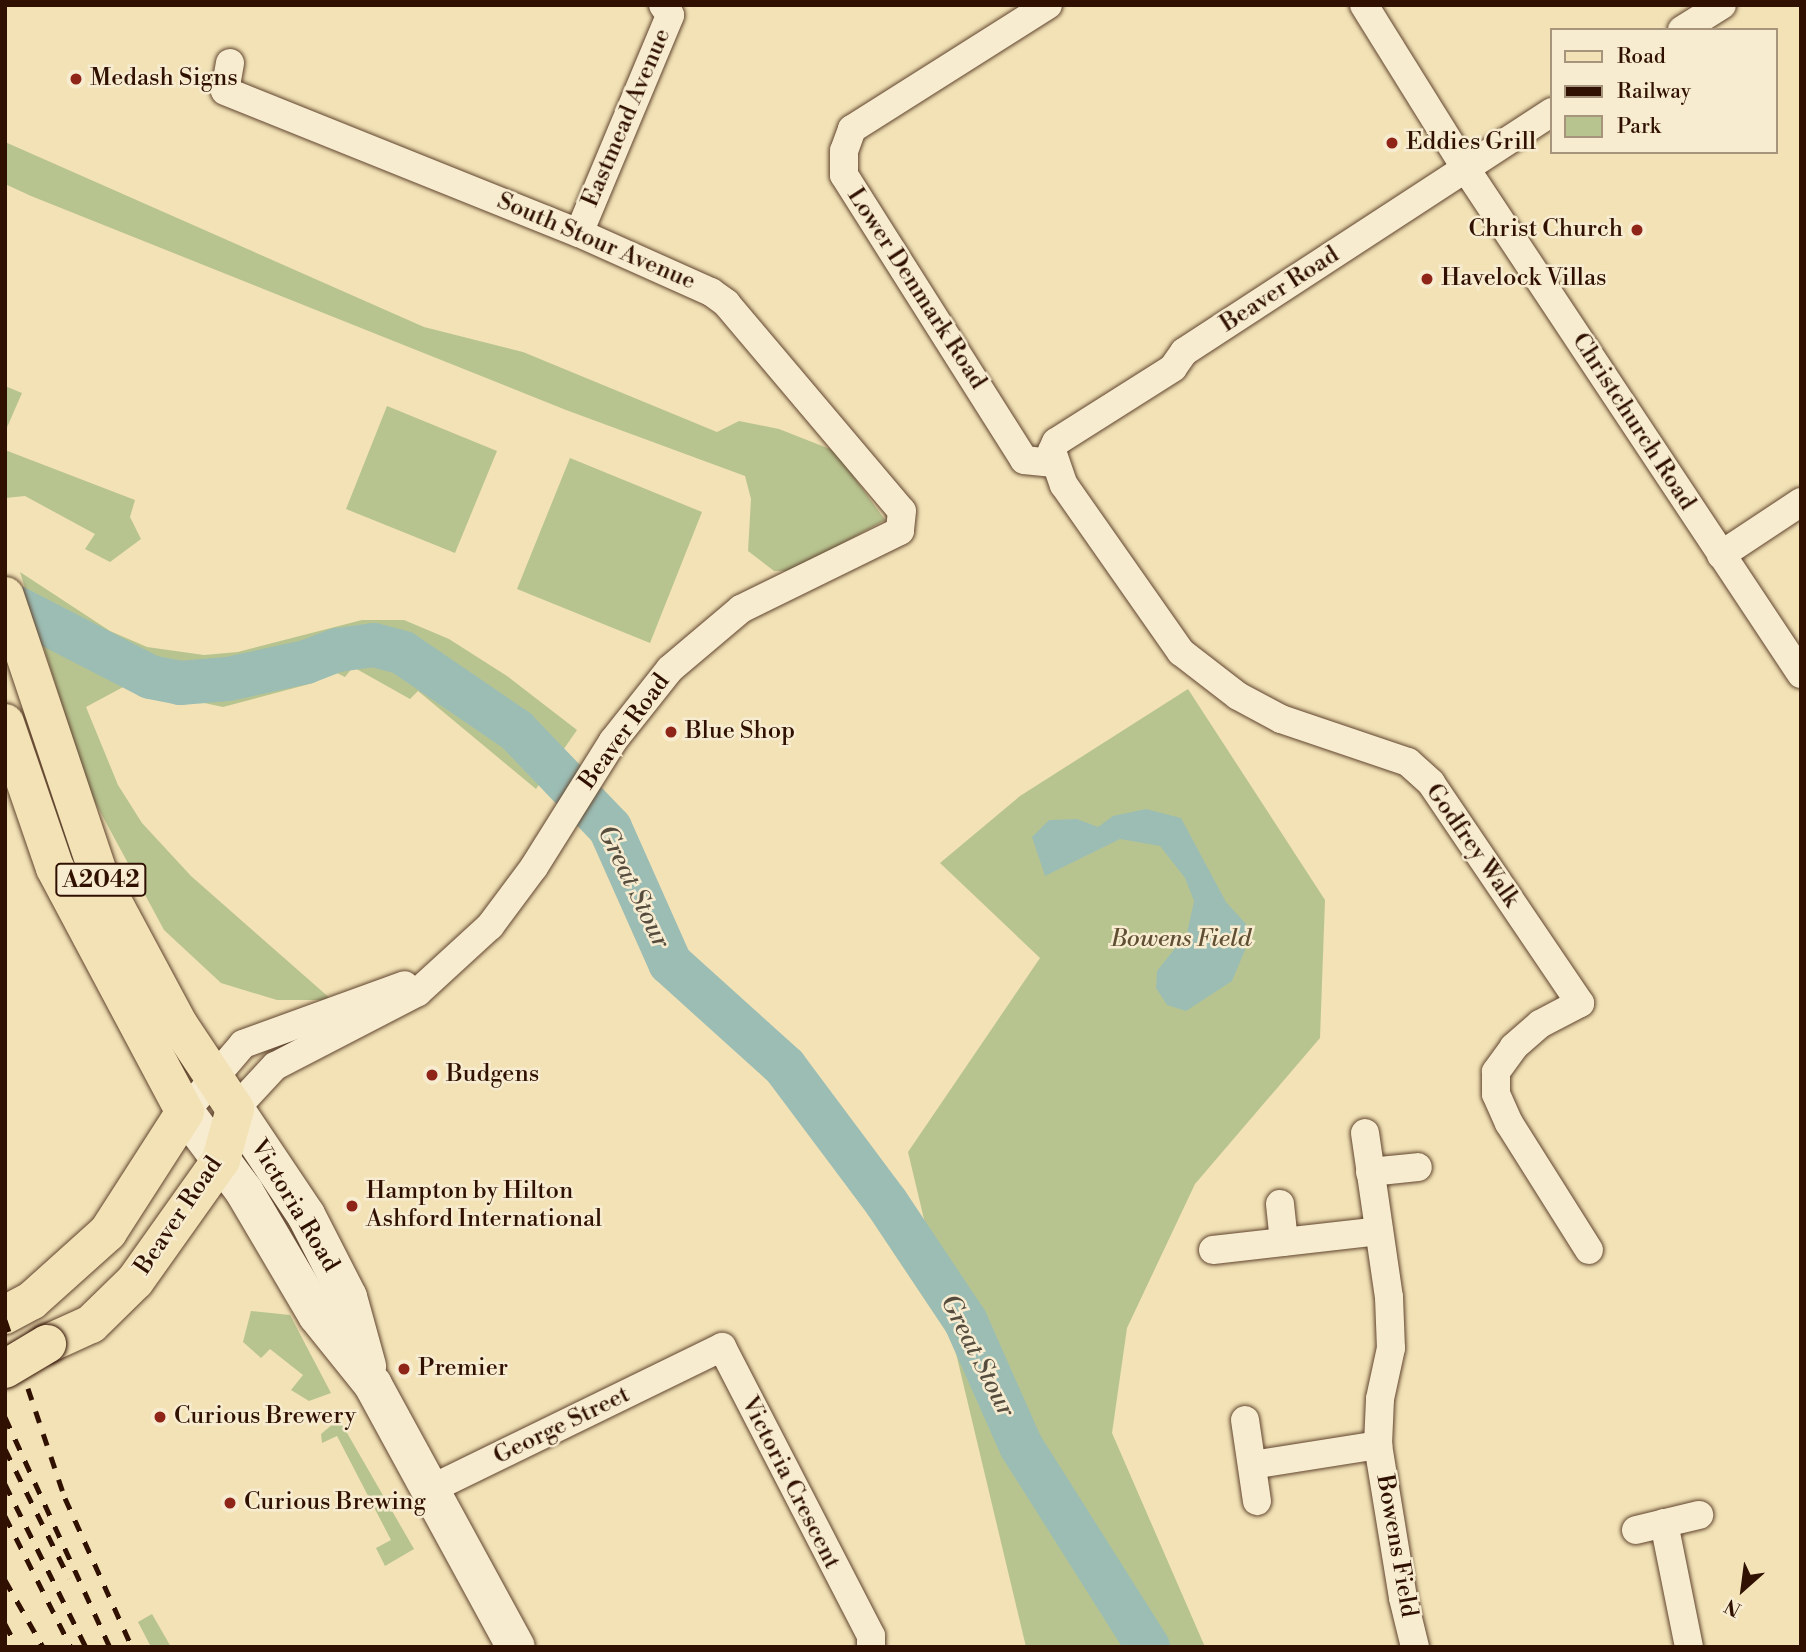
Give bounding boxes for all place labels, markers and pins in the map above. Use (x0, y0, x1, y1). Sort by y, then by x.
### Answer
place label: Medash Signs (90, 65, 238, 93)
marker: Medash Signs (68, 71, 84, 87)
place label: Eddies Grill (1406, 129, 1536, 157)
marker: Eddies Grill (1384, 135, 1400, 151)
place label: Christ Church (1469, 216, 1623, 244)
marker: Christ Church (1629, 222, 1645, 238)
place label: Havelock Villas (1441, 265, 1607, 293)
marker: Havelock Villas (1419, 271, 1435, 287)
place label: Blue Shop (685, 718, 795, 746)
marker: Blue Shop (663, 724, 679, 740)
place label: Budgens (446, 1061, 539, 1089)
marker: Budgens (424, 1067, 440, 1083)
place label: Hampton by Hilton Ashford International (366, 1178, 602, 1234)
marker: Hampton by Hilton Ashford International (344, 1198, 360, 1214)
place label: Premier (418, 1355, 508, 1383)
marker: Premier (396, 1361, 412, 1377)
place label: Curious Brewery (174, 1403, 356, 1431)
marker: Curious Brewery (152, 1409, 168, 1425)
place label: Curious Brewing (244, 1489, 426, 1517)
marker: Curious Brewing (222, 1495, 238, 1511)

